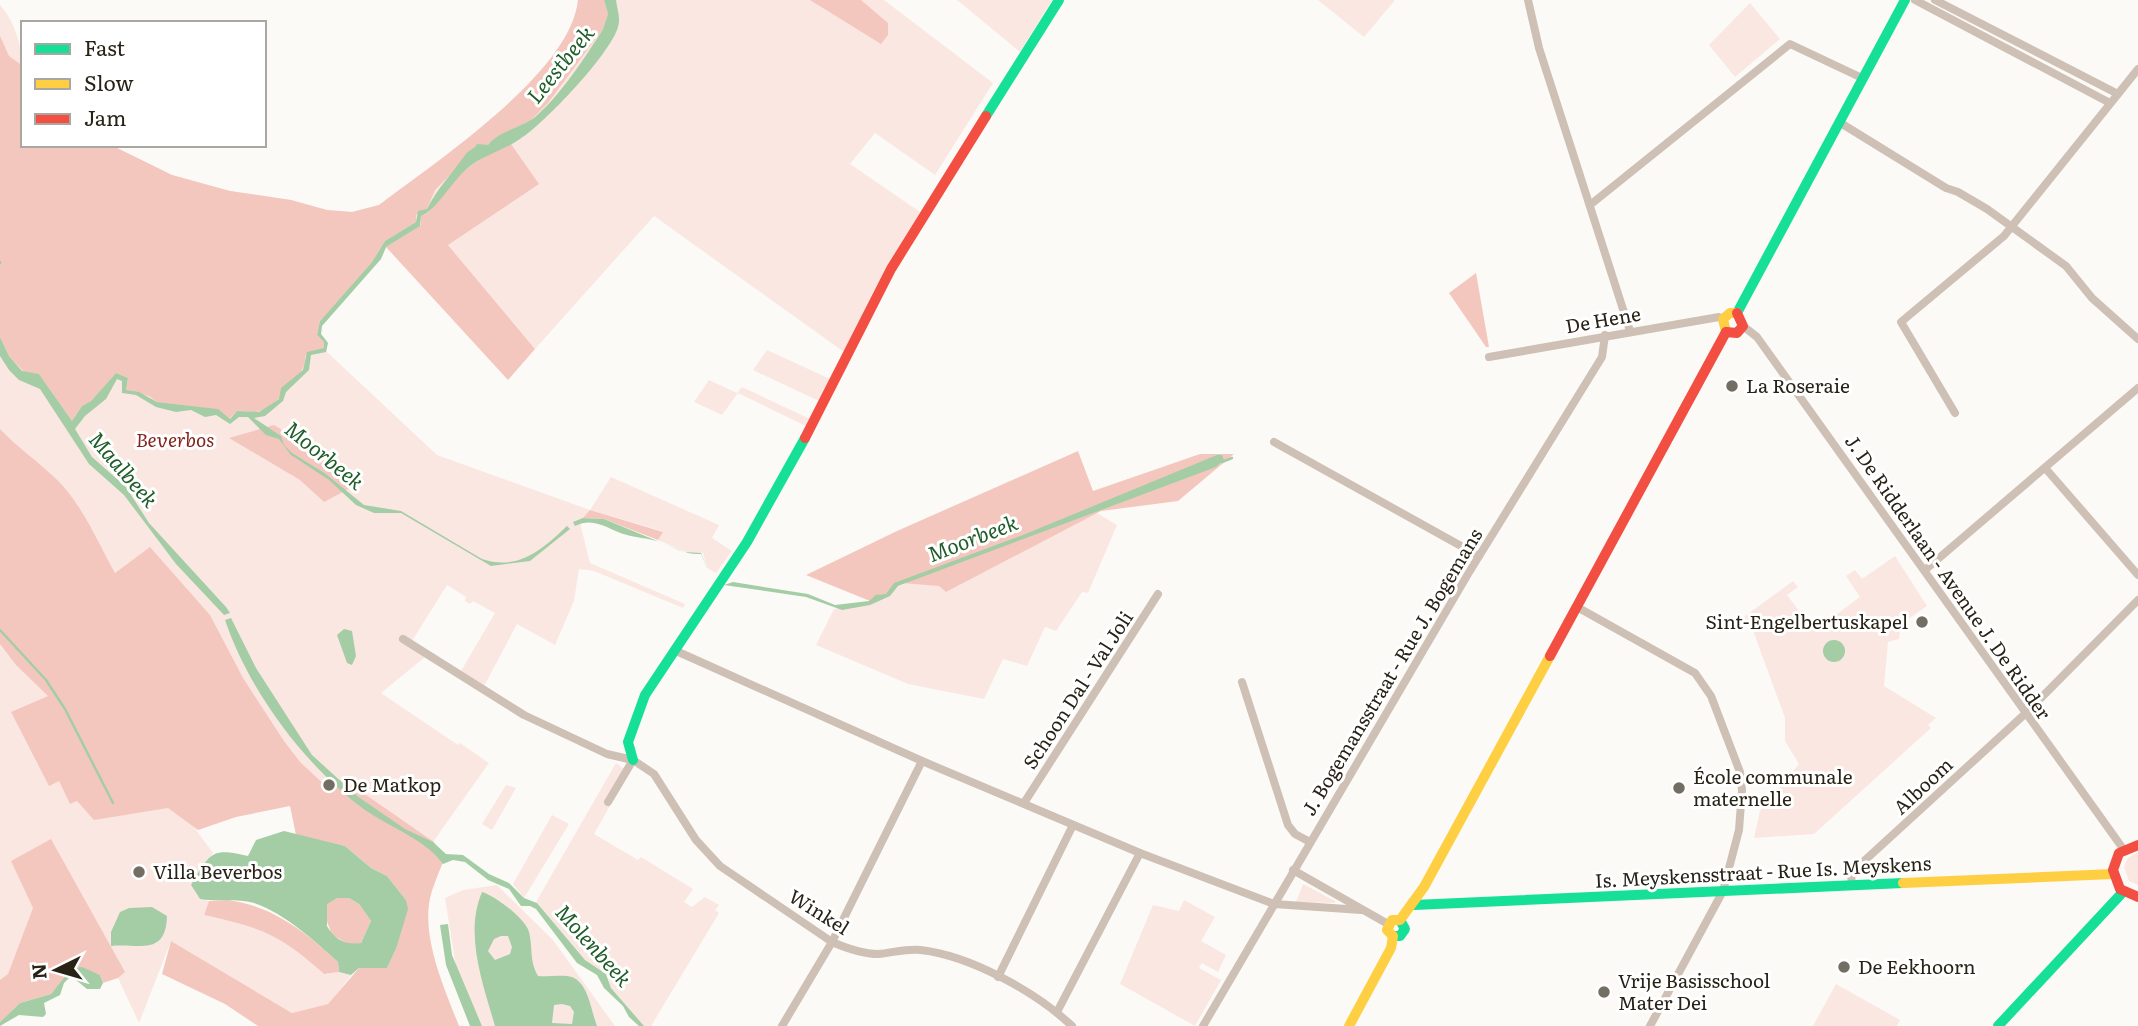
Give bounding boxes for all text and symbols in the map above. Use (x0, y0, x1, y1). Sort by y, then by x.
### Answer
water label: Leestbeek (518, 18, 600, 109)
legend (21, 21, 266, 147)
text: Fast (84, 31, 125, 62)
text: Slow (84, 66, 134, 97)
text: Jam (84, 101, 126, 132)
street label: De Hene (1563, 299, 1643, 339)
place label: La Roseraie (1746, 371, 1850, 399)
marker: La Roseraie (1724, 378, 1740, 394)
water label: Moorbeek (279, 412, 372, 496)
water label: Maalbeek (83, 423, 167, 514)
park label: Beverbos (136, 425, 214, 453)
street label: J. De Ridderlaan - Avenue J. De Ridder (1839, 428, 2059, 725)
water label: Moorbeek (923, 505, 1022, 568)
street label: J. Bogemansstraat - Rue J. Bogemans (1294, 522, 1488, 820)
street label: Schoon Dal - Val Joli (1015, 605, 1139, 774)
place label: Sint-Engelbertuskapel (1705, 607, 1908, 635)
marker: Sint-Engelbertuskapel (1914, 614, 1930, 630)
street label: Alboom (1886, 750, 1958, 820)
place label: École communale maternelle (1693, 762, 1853, 812)
place label: De Matkop (343, 770, 441, 798)
marker: De Matkop (321, 777, 337, 793)
marker: École communale maternelle (1671, 780, 1687, 796)
street label: Is. Meyskensstraat - Rue Is. Meyskens (1594, 848, 1932, 894)
place label: Villa Beverbos (153, 857, 282, 885)
marker: Villa Beverbos (131, 864, 147, 880)
street label: Winkel (784, 882, 855, 941)
water label: Molenbeek (549, 896, 641, 993)
north arrow (21, 935, 91, 1005)
place label: De Eekhoorn (1858, 952, 1976, 980)
marker: De Eekhoorn (1836, 959, 1852, 975)
text: N (23, 962, 53, 981)
place label: Vrije Basisschool Mater Dei (1618, 966, 1770, 1016)
marker: Vrije Basisschool Mater Dei (1596, 984, 1612, 1000)

